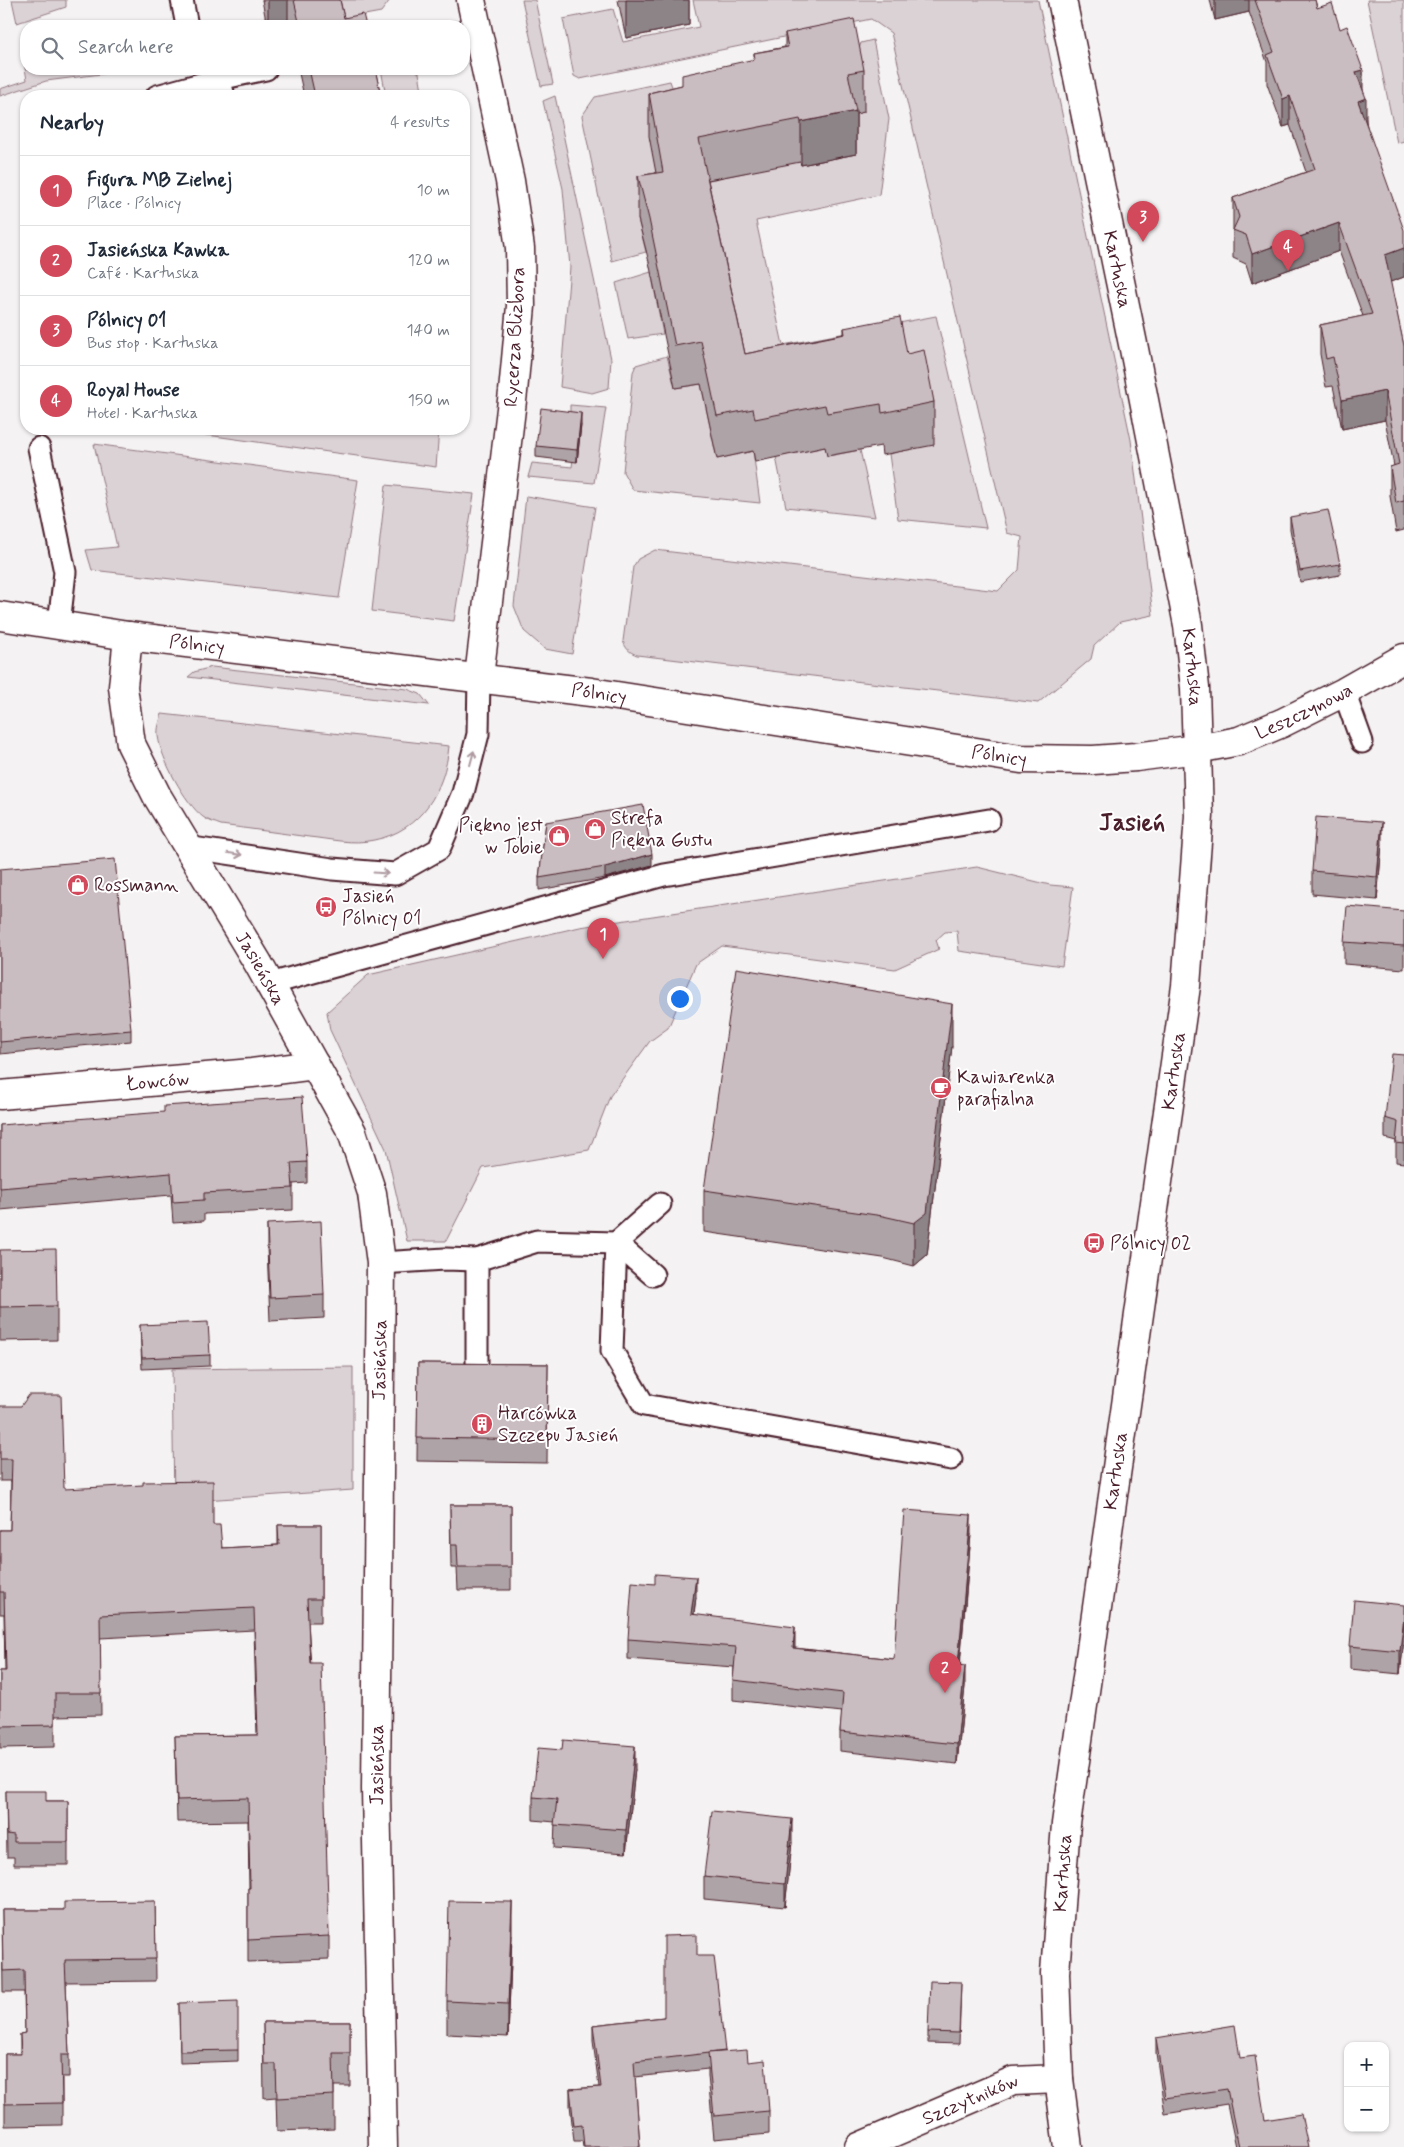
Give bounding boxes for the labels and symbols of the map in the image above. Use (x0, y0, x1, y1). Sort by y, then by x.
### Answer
pin: 3 (1127, 201, 1159, 242)
street label: Kartuska (1097, 228, 1138, 310)
pin: 4 (1272, 230, 1304, 271)
street label: Rycerza Blizbora (499, 266, 531, 408)
street label: Kartuska (1176, 627, 1208, 707)
street label: Pólnicy (168, 629, 226, 661)
street label: Pólnicy (570, 677, 628, 711)
street label: Leszczynowa (1251, 677, 1357, 745)
street label: Pólnicy (970, 739, 1027, 773)
one-way arrow (468, 750, 477, 766)
place label: Strefa Piękna Gustu (611, 806, 712, 853)
district label: Jasień (1099, 808, 1165, 839)
place label: Piękno jest w Tobie (458, 813, 543, 860)
shop icon: Strefa Piękna Gustu (583, 817, 607, 841)
shop icon: Piękno jest w Tobie (547, 824, 571, 848)
one-way arrow (226, 850, 242, 860)
one-way arrow (372, 868, 388, 877)
shop icon: Rossmann (66, 873, 90, 897)
place label: Rossmann (94, 873, 179, 898)
place label: Jasień Pólnicy 01 (342, 884, 422, 932)
bus stop icon: Jasień Pólnicy 01 (314, 895, 338, 919)
pin: 1 (587, 918, 619, 959)
street label: Jasieńska (229, 927, 292, 1010)
your location (667, 986, 693, 1012)
street label: Kartuska (1156, 1030, 1192, 1112)
place label: Kawiarenka parafialna (957, 1065, 1055, 1112)
street label: Łowców (125, 1066, 190, 1096)
cafe icon: Kawiarenka parafialna (929, 1076, 953, 1100)
bus stop icon: Pólnicy 02 (1082, 1231, 1106, 1255)
place label: Pólnicy 02 (1110, 1231, 1191, 1257)
street label: Jasieńska (367, 1319, 393, 1401)
place label: Harcówka Szczepu Jasień (498, 1401, 618, 1448)
building icon: Harcówka Szczepu Jasień (470, 1412, 494, 1436)
street label: Kartuska (1098, 1430, 1134, 1512)
pin: 2 (929, 1652, 961, 1693)
street label: Jasieńska (365, 1724, 390, 1806)
street label: Kartuska (1048, 1833, 1078, 1913)
street label: Szczytników (918, 2068, 1022, 2131)

